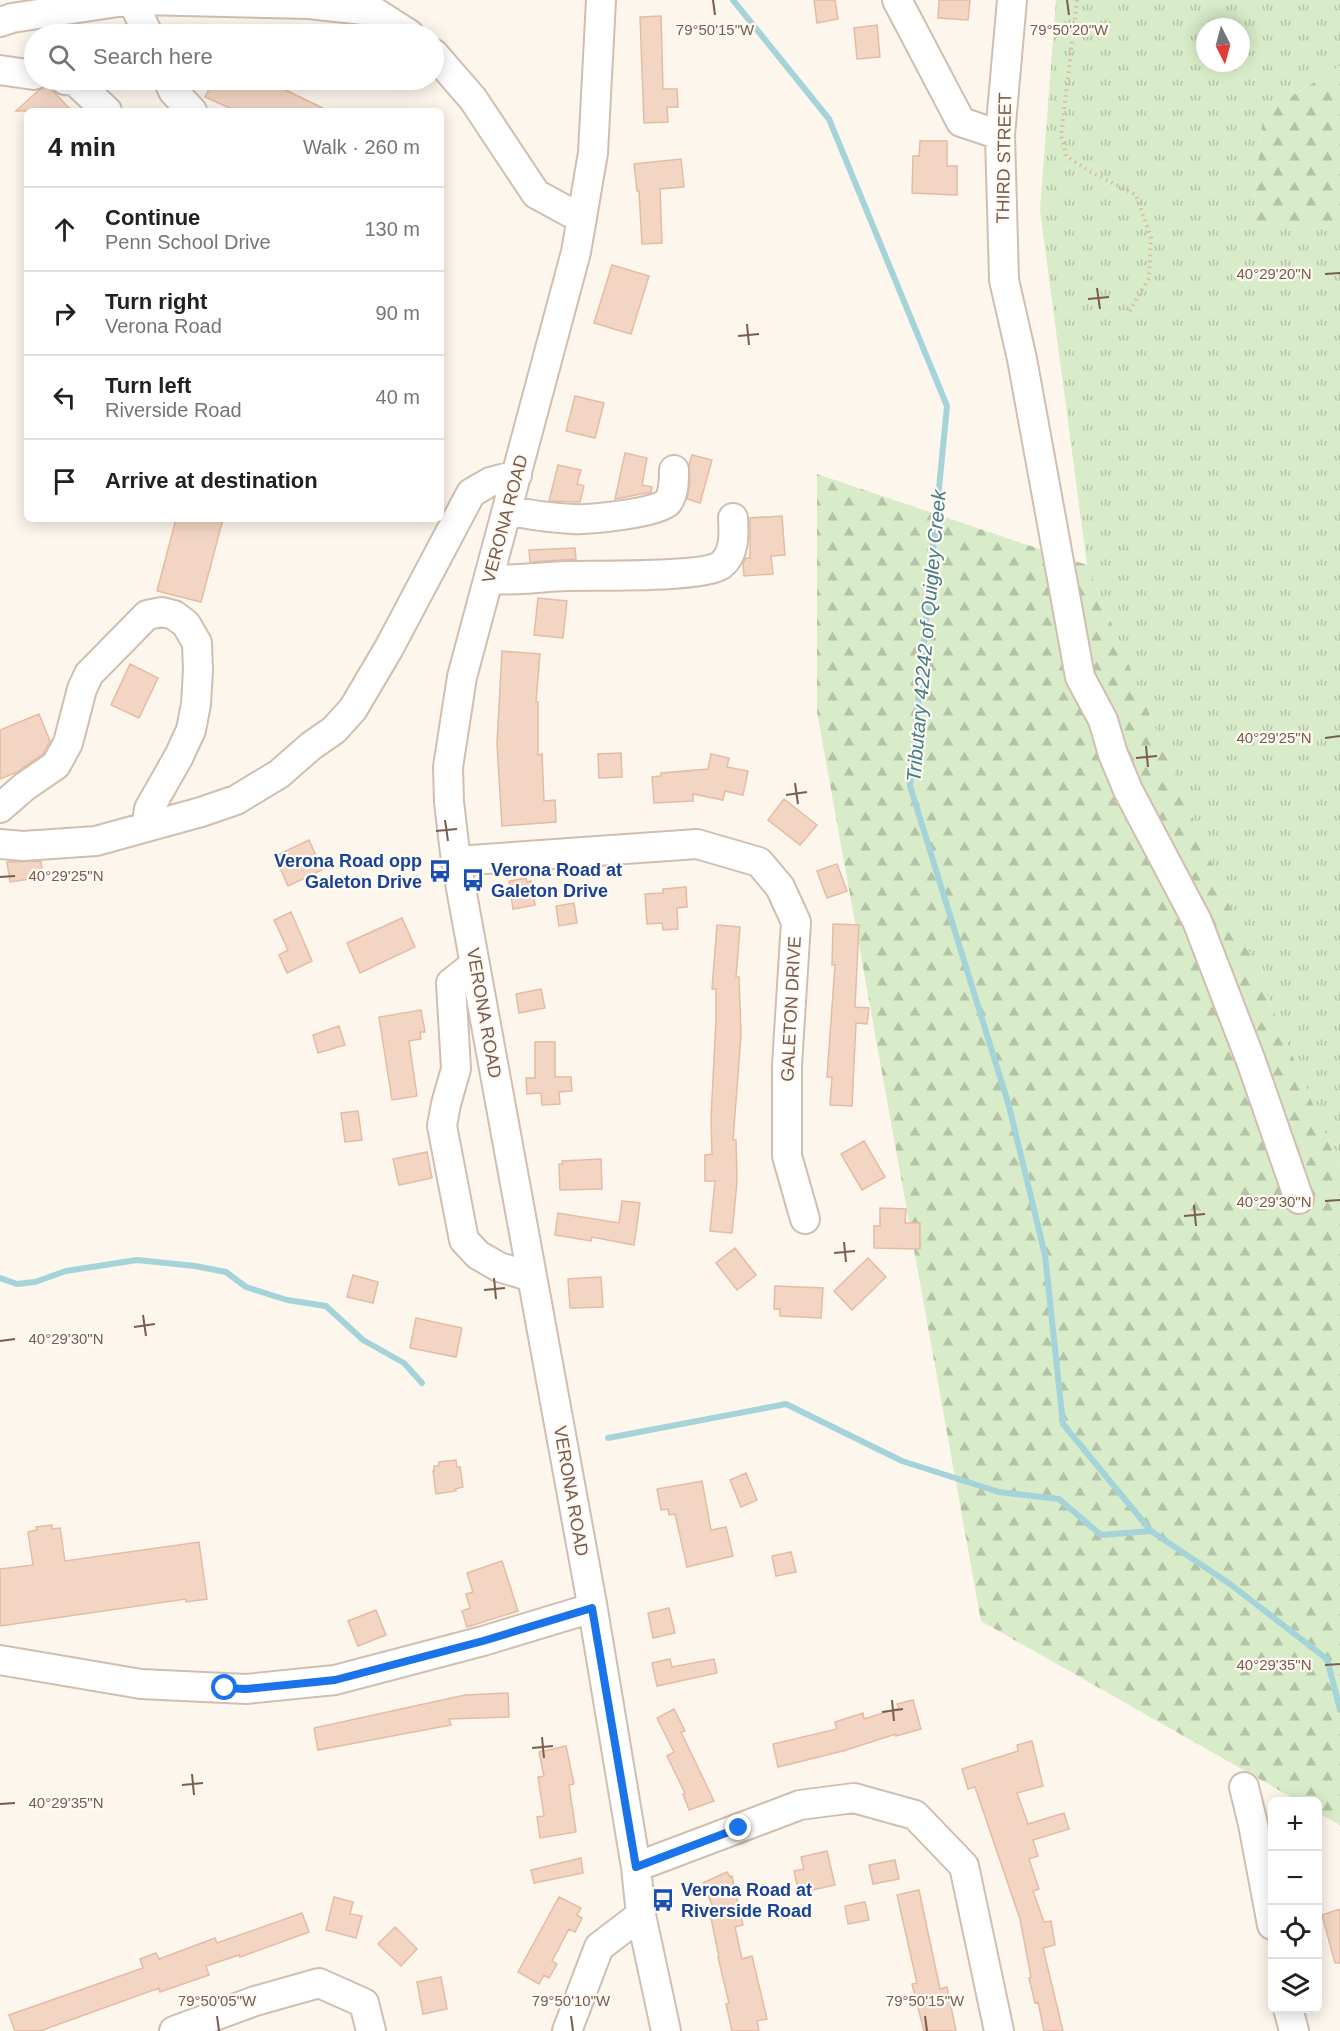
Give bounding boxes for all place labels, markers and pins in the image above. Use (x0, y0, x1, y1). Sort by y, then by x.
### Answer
place label: Verona Road opp Galeton Drive (274, 851, 422, 892)
bus stop icon: Verona Road opp Galeton Drive (427, 858, 453, 884)
place label: Verona Road at Galeton Drive (491, 860, 622, 901)
bus stop icon: Verona Road at Galeton Drive (460, 867, 486, 893)
place label: Verona Road at Riverside Road (681, 1880, 812, 1921)
bus stop icon: Verona Road at Riverside Road (650, 1887, 676, 1913)

